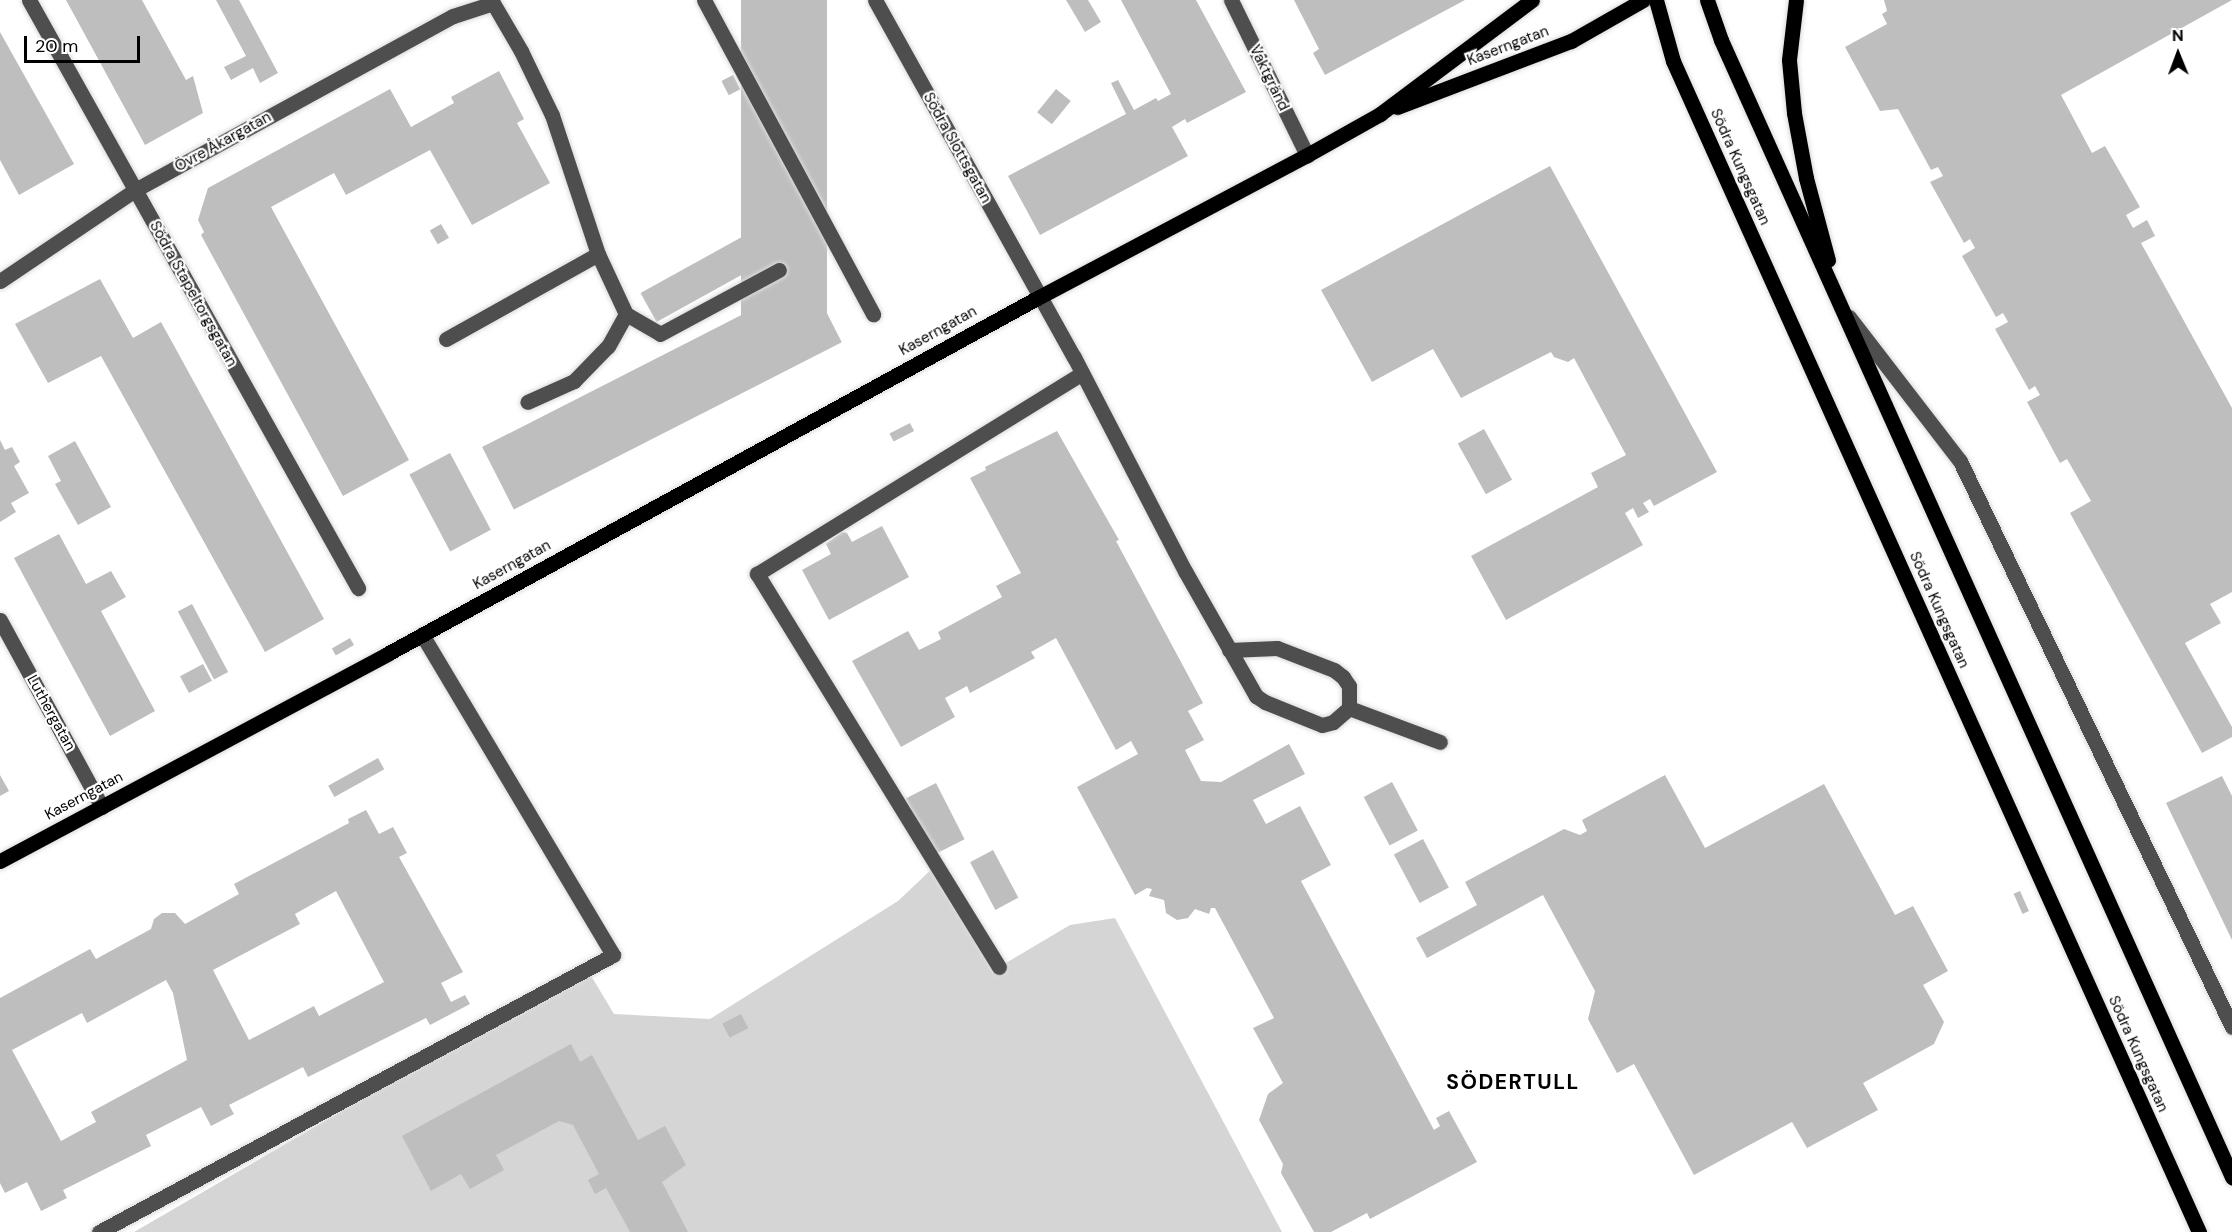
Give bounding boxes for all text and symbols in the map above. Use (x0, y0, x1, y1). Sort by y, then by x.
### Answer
street label: Kaserngatan (1465, 22, 1551, 70)
scale bar (27, 24, 142, 62)
north arrow (2148, 24, 2208, 84)
text: N (2172, 25, 2184, 46)
text: 20 m (35, 34, 78, 58)
street label: Vaktgränd (1245, 42, 1293, 114)
street label: Södra Slottsgatan (919, 90, 995, 206)
street label: Södra Kungsgatan (1706, 106, 1774, 228)
street label: Övre Åkargatan (172, 108, 274, 176)
street label: Södra Stapeltorgsgatan (145, 218, 241, 370)
street label: Kaserngatan (896, 302, 980, 360)
street label: Kaserngatan (470, 536, 554, 594)
street label: Södra Kungsgatan (1905, 549, 1973, 671)
street label: Luthergatan (23, 672, 79, 754)
street label: Kaserngatan (42, 768, 126, 824)
street label: Södra Kungsgatan (2104, 993, 2172, 1115)
district label: SÖDERTULL (1446, 1069, 1580, 1095)

